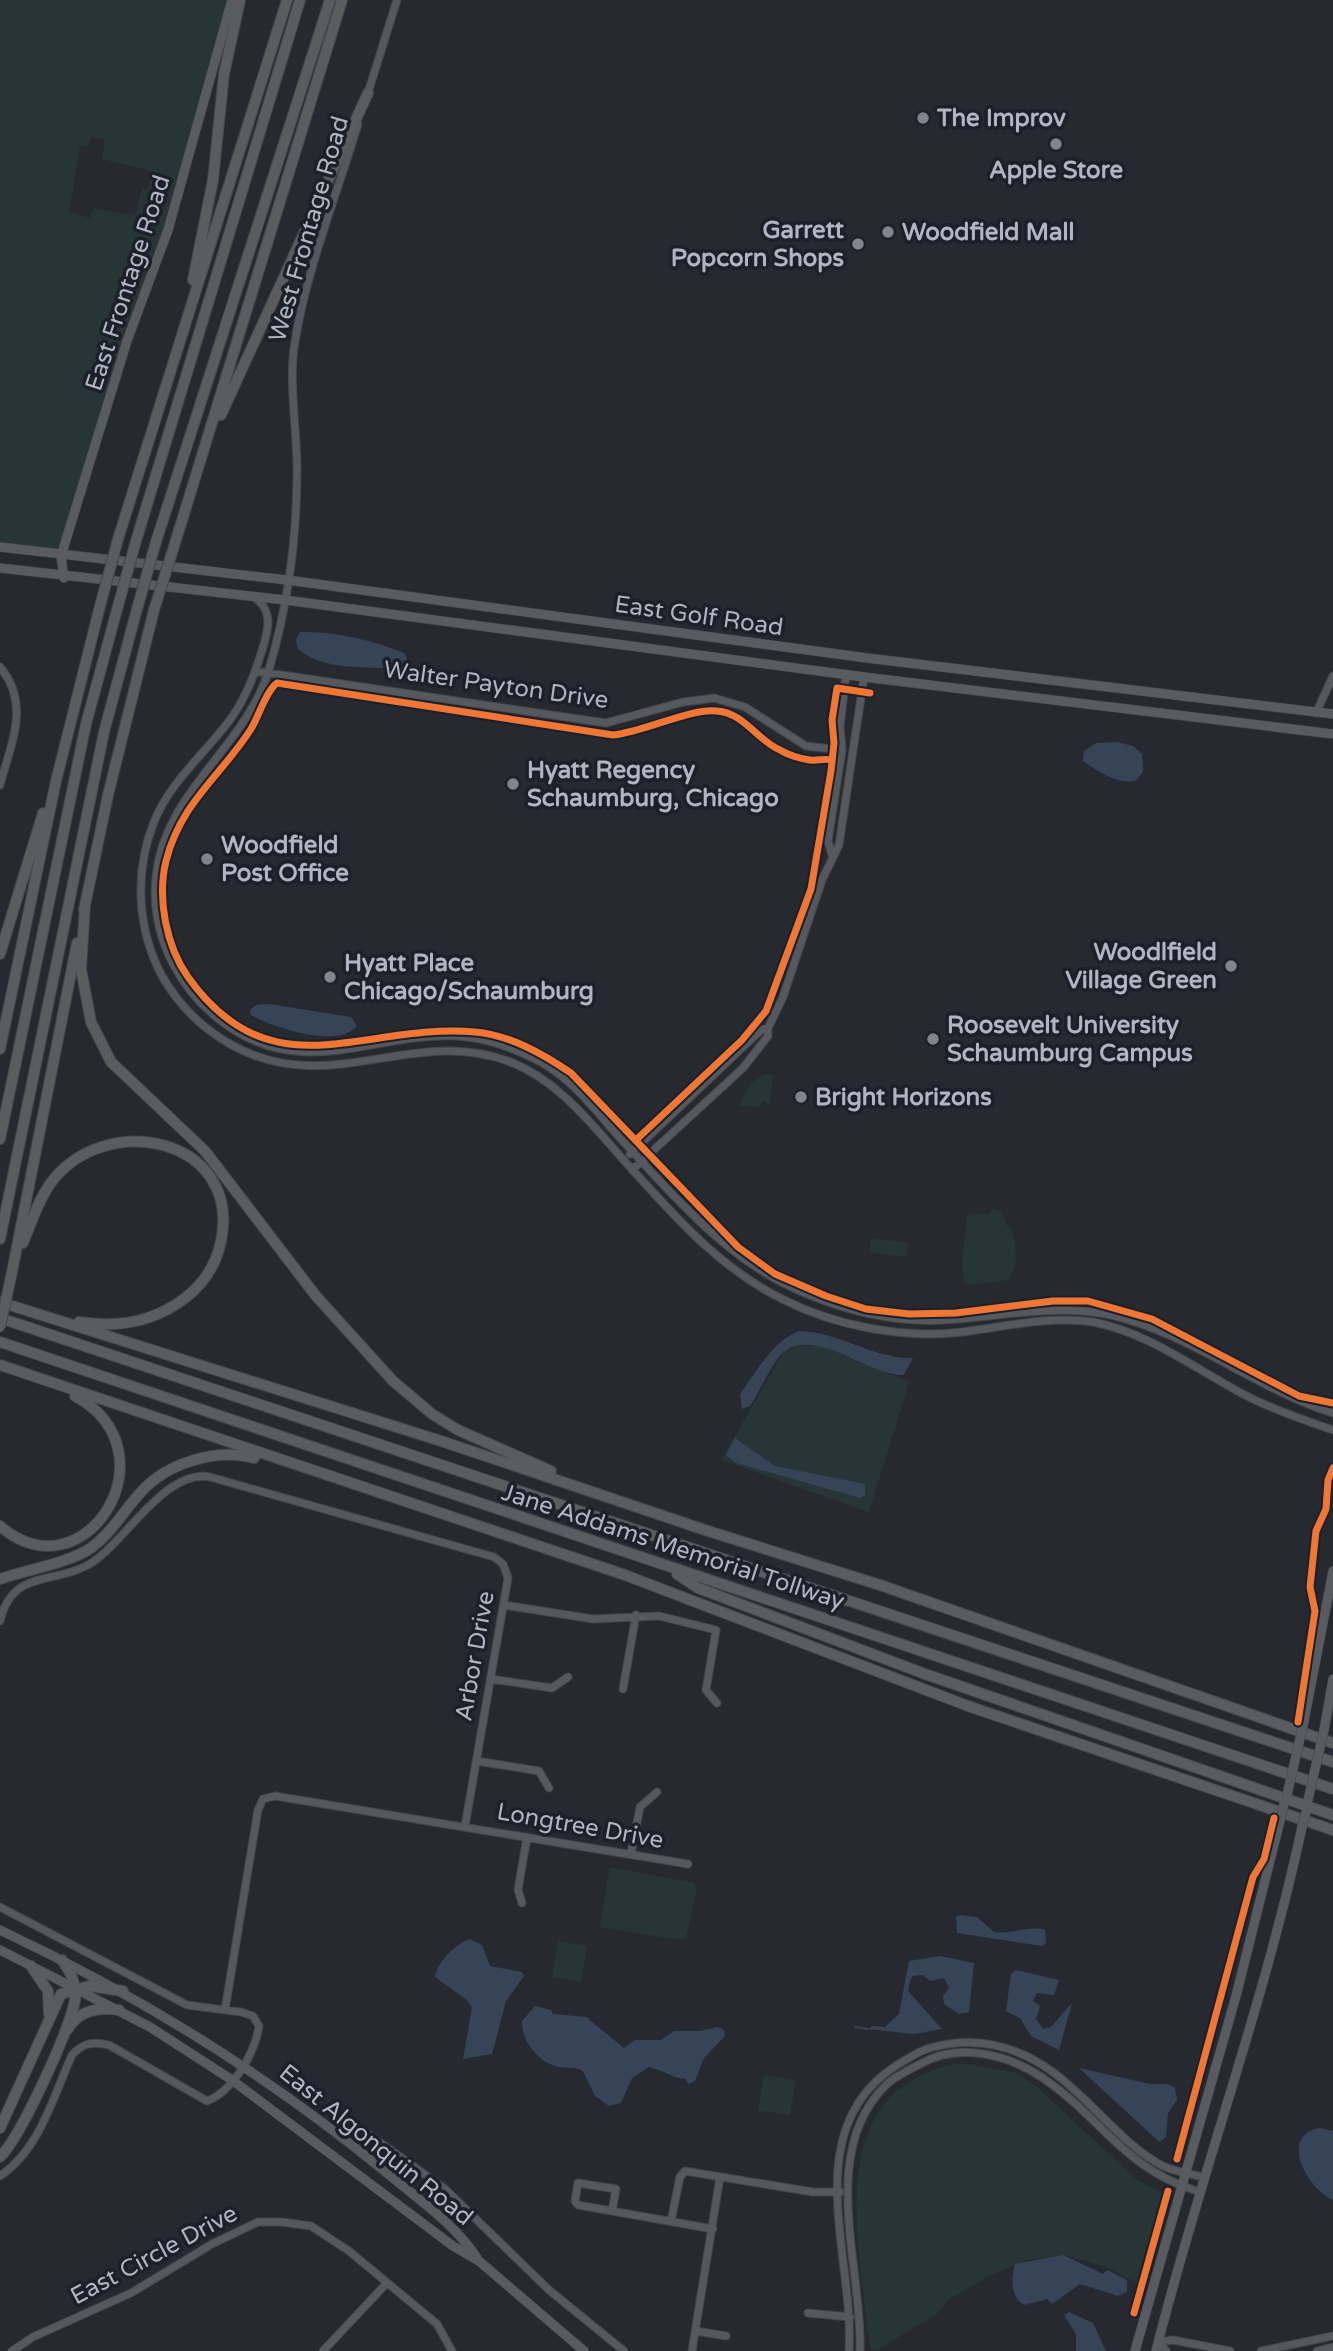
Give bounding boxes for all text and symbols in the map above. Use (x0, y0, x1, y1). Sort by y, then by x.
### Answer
place label: The Improv (936, 104, 1066, 133)
marker: The Improv (915, 110, 931, 126)
street label: West Frontage Road (263, 113, 355, 345)
marker: Apple Store (1048, 136, 1064, 152)
place label: Apple Store (989, 156, 1123, 185)
street label: East Frontage Road (79, 171, 177, 395)
place label: Garrett Popcorn Shops (671, 216, 845, 273)
place label: Woodfield Mall (902, 218, 1074, 247)
marker: Woodfield Mall (880, 224, 896, 240)
marker: Garrett Popcorn Shops (850, 236, 866, 252)
street label: East Golf Road (613, 590, 785, 642)
street label: Walter Payton Drive (382, 655, 610, 715)
place label: Hyatt Regency Schaumburg, Chicago (527, 756, 779, 813)
marker: Hyatt Regency Schaumburg, Chicago (505, 776, 521, 792)
place label: Woodfield Post Office (221, 831, 349, 888)
marker: Woodfield Post Office (199, 851, 215, 867)
place label: Woodlfield Village Green (1065, 938, 1217, 995)
place label: Hyatt Place Chicago/Schaumburg (344, 949, 594, 1006)
marker: Woodlfield Village Green (1223, 958, 1239, 974)
marker: Hyatt Place Chicago/Schaumburg (322, 969, 338, 985)
place label: Roosevelt University Schaumburg Campus (947, 1011, 1193, 1068)
marker: Roosevelt University Schaumburg Campus (925, 1031, 941, 1047)
place label: Bright Horizons (815, 1083, 992, 1112)
marker: Bright Horizons (793, 1089, 809, 1105)
street label: Jane Addams Memorial Tollway (498, 1478, 848, 1616)
street label: Arbor Drive (449, 1589, 501, 1723)
street label: Longtree Drive (494, 1797, 666, 1855)
street label: East Algonquin Road (273, 2058, 479, 2232)
street label: East Circle Drive (66, 2199, 242, 2311)

